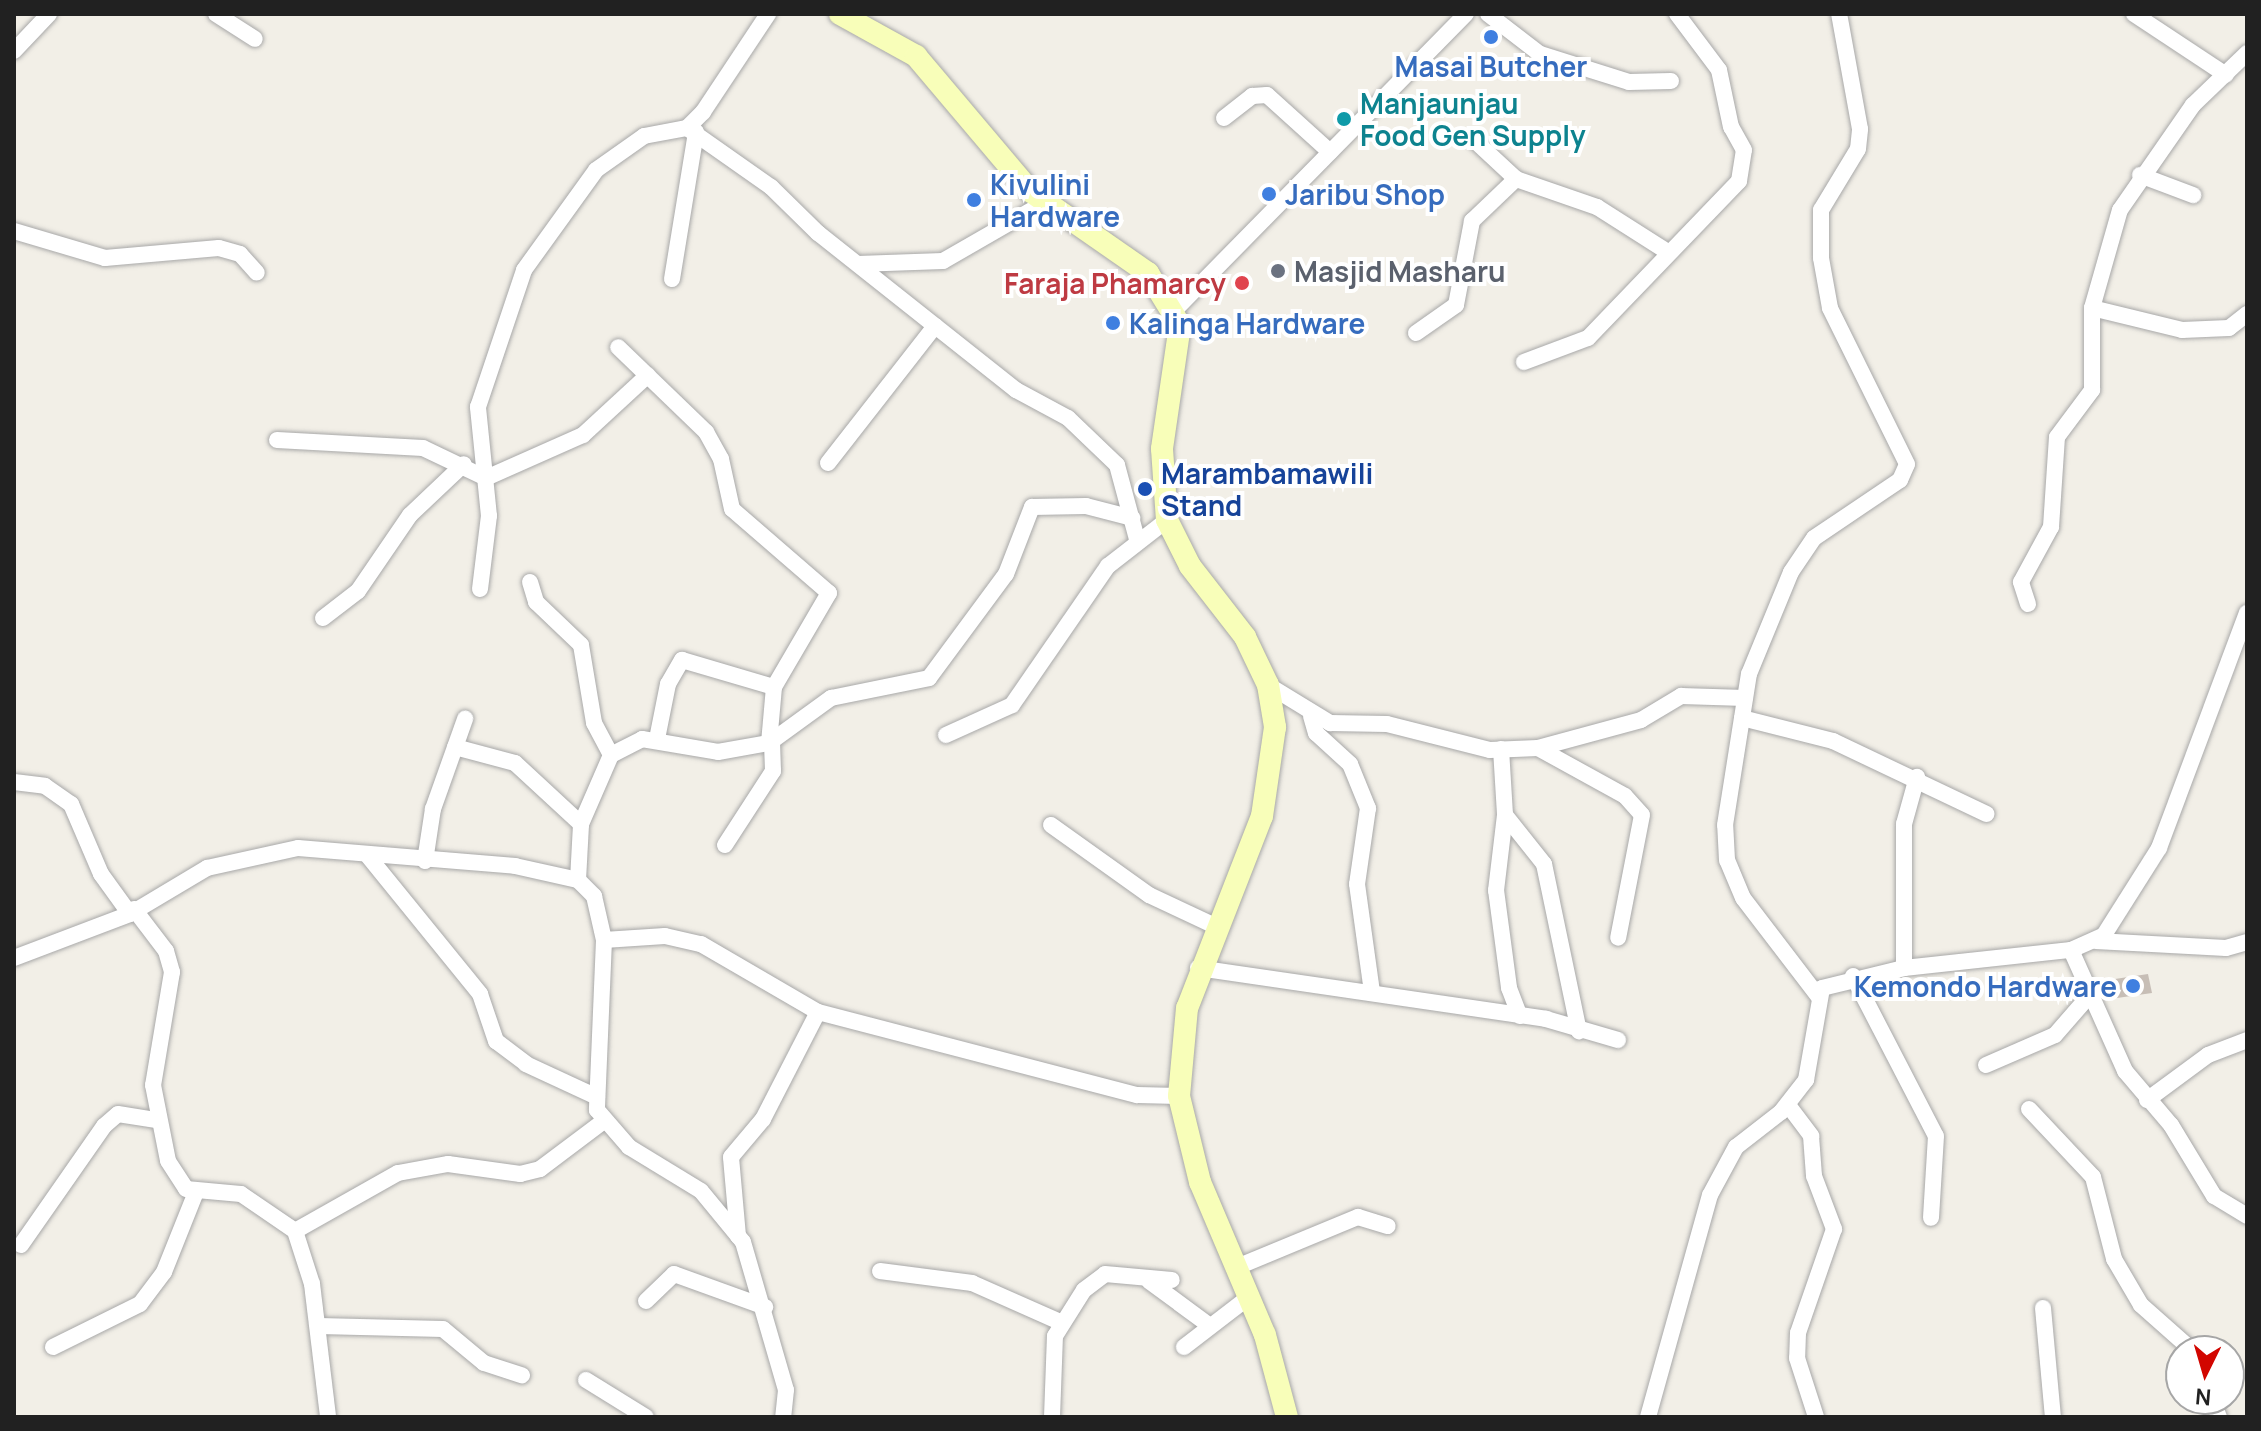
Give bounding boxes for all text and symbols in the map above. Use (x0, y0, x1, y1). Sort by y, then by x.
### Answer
marker: Masai Butcher (1482, 28, 1500, 46)
place label: Masai Butcher (1394, 49, 1588, 83)
place label: Manjaunjau Food Gen Supply (1360, 86, 1586, 152)
marker: Manjaunjau Food Gen Supply (1335, 110, 1353, 128)
place label: Kivulini Hardware (990, 167, 1120, 233)
place label: Jaribu Shop (1285, 177, 1445, 211)
marker: Jaribu Shop (1260, 185, 1278, 203)
marker: Kivulini Hardware (965, 191, 983, 209)
place label: Masjid Masharu (1294, 254, 1506, 288)
marker: Masjid Masharu (1269, 262, 1287, 280)
place label: Faraja Phamarcy (1004, 266, 1226, 300)
marker: Faraja Phamarcy (1233, 274, 1251, 292)
place label: Kalinga Hardware (1129, 306, 1365, 340)
marker: Kalinga Hardware (1104, 314, 1122, 332)
place label: Marambamawili Stand (1161, 456, 1373, 522)
marker: Marambamawili Stand (1136, 480, 1154, 498)
place label: Kemondo Hardware (1854, 969, 2117, 1003)
marker: Kemondo Hardware (2124, 977, 2142, 995)
north arrow (2165, 1335, 2245, 1415)
text: N (2194, 1381, 2212, 1413)

